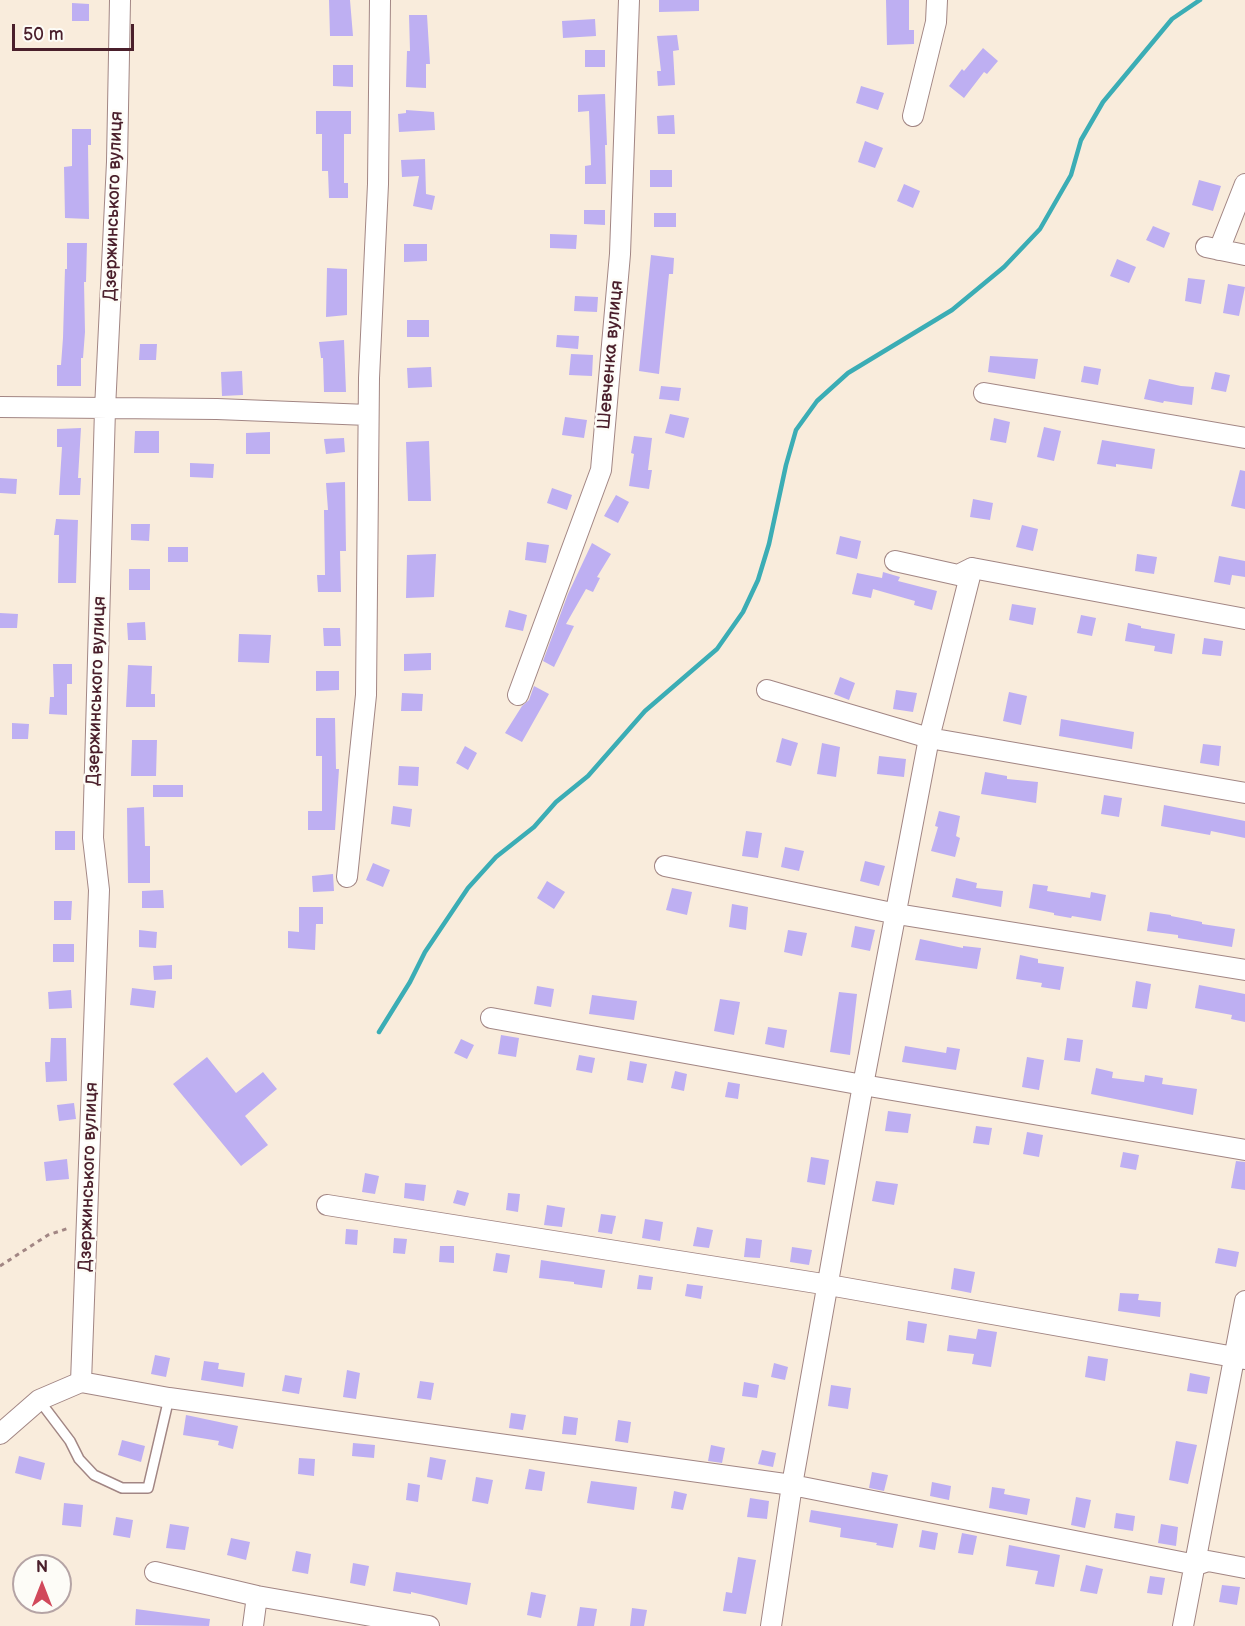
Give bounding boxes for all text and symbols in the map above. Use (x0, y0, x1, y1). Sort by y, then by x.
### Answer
scale bar (15, 12, 136, 50)
text: 50 m (23, 24, 64, 45)
street label: Дзержинського вулиця (100, 111, 128, 301)
street label: Шевченка вулиця (594, 279, 628, 431)
street label: Дзержинського вулиця (83, 596, 111, 786)
street label: Дзержинського вулиця (75, 1082, 103, 1272)
north arrow (12, 1554, 72, 1614)
text: N (36, 1558, 48, 1577)

